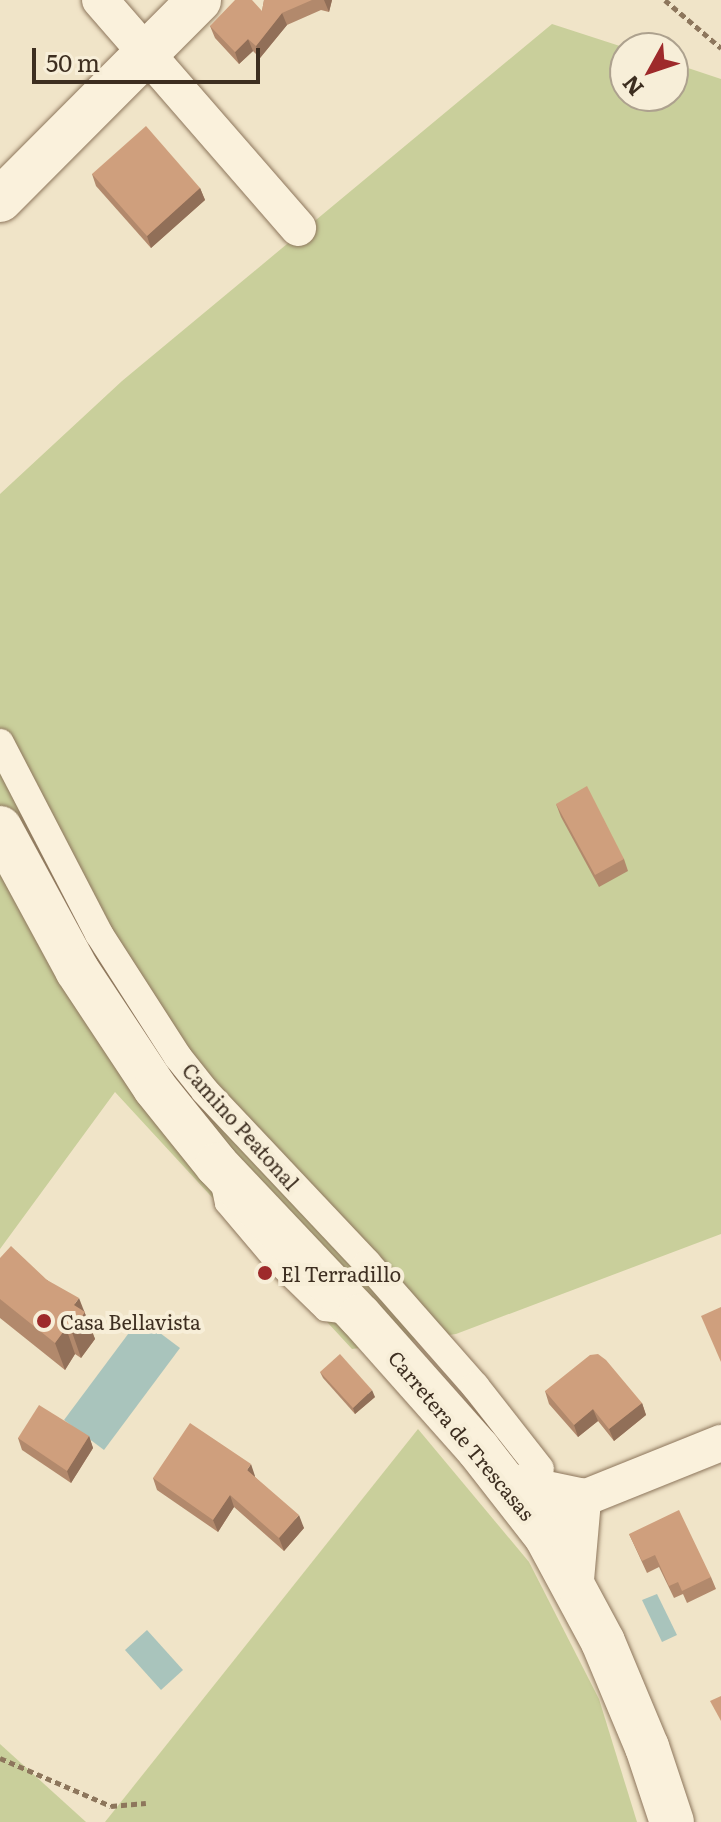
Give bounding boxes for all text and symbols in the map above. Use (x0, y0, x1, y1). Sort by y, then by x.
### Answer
scale bar (36, 32, 264, 82)
north arrow (609, 32, 689, 112)
text: 50 m (46, 44, 100, 79)
text: N (613, 69, 650, 104)
street label: Camino Peatonal (178, 1058, 304, 1194)
place label: El Terradillo (281, 1261, 401, 1285)
marker: El Terradillo (256, 1264, 274, 1282)
place label: Casa Bellavista (60, 1309, 201, 1333)
marker: Casa Bellavista (35, 1312, 53, 1330)
street label: Carretera de Trescasas (384, 1345, 540, 1525)

